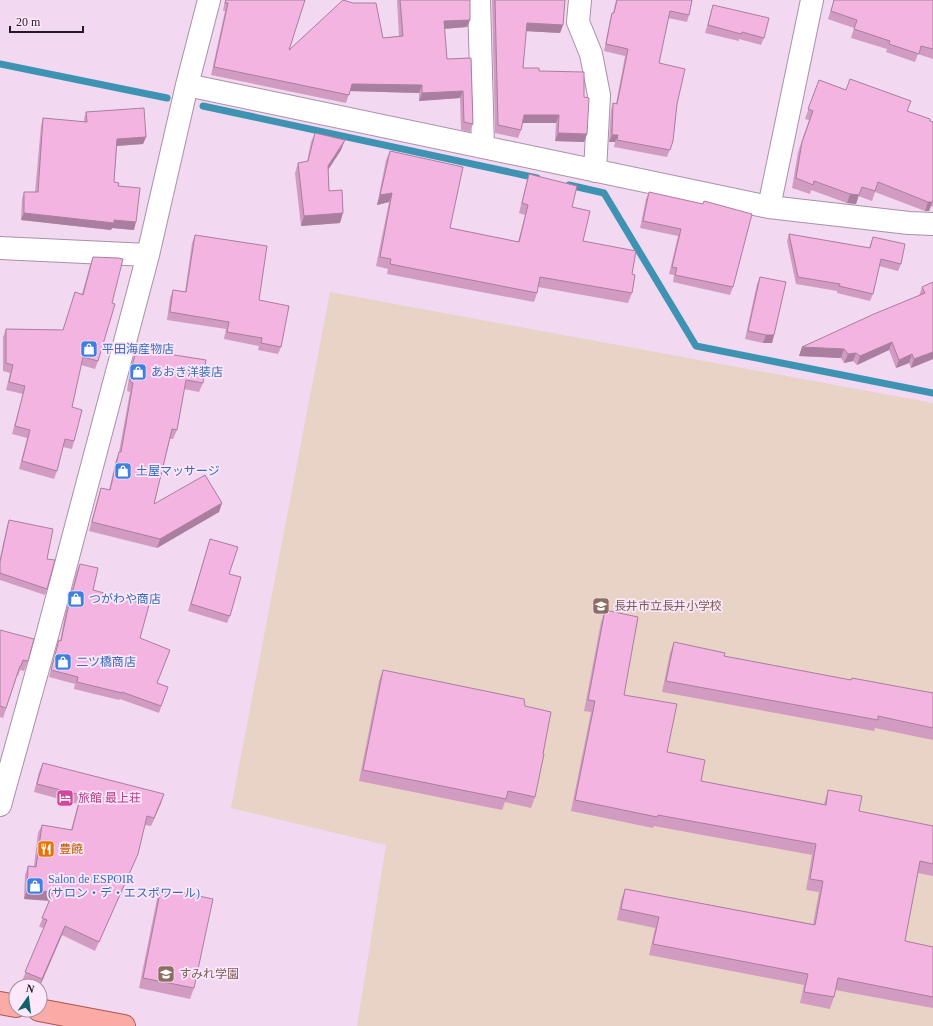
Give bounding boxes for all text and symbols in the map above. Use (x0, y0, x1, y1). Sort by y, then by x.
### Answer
scale bar (10, 8, 83, 34)
text: 20 m (16, 15, 41, 29)
shop icon: 平田海産物店 (79, 339, 99, 359)
place label: 平田海産物店 (102, 342, 174, 356)
shop icon: あおき洋装店 (128, 362, 148, 382)
place label: あおき洋装店 (151, 365, 223, 379)
shop icon: 土屋マッサージ (113, 461, 133, 481)
place label: 土屋マッサージ (136, 464, 220, 478)
shop icon: つがわや商店 (66, 589, 86, 609)
place label: つがわや商店 (89, 592, 161, 606)
school or university icon: 長井市立長井小学校 (591, 596, 611, 616)
place label: 長井市立長井小学校 (614, 599, 722, 613)
shop icon: 二ツ橋商店 (53, 652, 73, 672)
place label: 二ツ橋商店 (76, 655, 136, 669)
hotel icon: 旅館 最上荘 (55, 788, 75, 808)
place label: 旅館 最上荘 (78, 791, 141, 805)
restaurant icon: 豊饒 (36, 839, 56, 859)
place label: 豊饒 (59, 842, 83, 856)
place label: Salon de ESPOIR (サロン・デ・エスポワール) (48, 872, 200, 900)
shop icon: Salon de ESPOIR (サロン・デ・エスポワール) (25, 876, 45, 896)
school or university icon: すみれ学園 (156, 964, 176, 984)
place label: すみれ学園 (179, 967, 239, 981)
north arrow (8, 978, 48, 1018)
text: N (25, 982, 36, 995)

